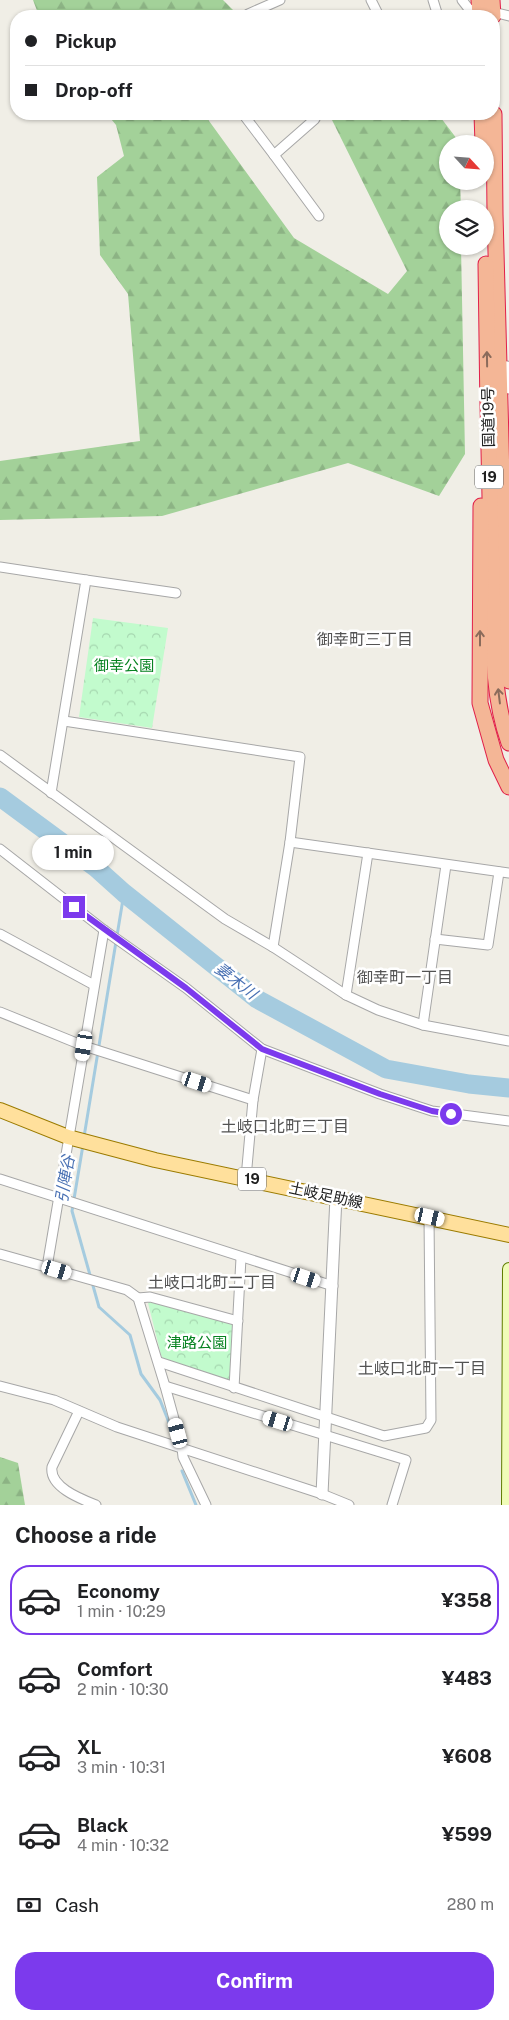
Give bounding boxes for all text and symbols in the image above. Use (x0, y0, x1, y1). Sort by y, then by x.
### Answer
text: Pickup (55, 30, 117, 52)
text: Drop-off (55, 79, 132, 101)
north arrow (439, 135, 494, 190)
map controls (439, 135, 494, 255)
button: layers (439, 200, 494, 255)
one-way arrow (482, 351, 492, 367)
street label: 国道19号 (479, 387, 497, 447)
road number: 19 (475, 466, 503, 488)
district label: 御幸町三丁目 (317, 630, 413, 649)
one-way arrow (475, 630, 485, 646)
park label: 御幸公園 (94, 657, 154, 674)
one-way arrow (494, 688, 504, 704)
callout: 1 min (33, 834, 115, 870)
text: 1 min (54, 843, 92, 862)
route end (63, 896, 85, 918)
water label: 妻木川 (211, 959, 262, 1004)
district label: 御幸町一丁目 (357, 968, 453, 987)
car (74, 1030, 93, 1062)
car (180, 1070, 213, 1094)
route start (440, 1103, 462, 1125)
district label: 土岐口北町三丁目 (221, 1117, 349, 1136)
water label: 引陣谷 (52, 1152, 78, 1204)
road number: 19 (238, 1168, 266, 1190)
street label: 土岐足助線 (288, 1179, 364, 1211)
car (413, 1206, 446, 1228)
car (40, 1258, 73, 1282)
car (289, 1266, 322, 1290)
district label: 土岐口北町二丁目 (148, 1273, 276, 1292)
park label: 津路公園 (167, 1334, 227, 1351)
district label: 土岐口北町一丁目 (358, 1359, 486, 1378)
car (261, 1409, 294, 1433)
car (166, 1417, 189, 1449)
text: Choose a ride (15, 1522, 157, 1548)
icon: car (17, 1578, 62, 1623)
text: Economy (77, 1580, 160, 1602)
text: ¥358 (441, 1589, 492, 1611)
text: 1 min · 10:29 (77, 1602, 166, 1621)
icon: car (17, 1656, 62, 1701)
text: Comfort (77, 1658, 153, 1680)
text: ¥483 (442, 1667, 492, 1689)
text: 2 min · 10:30 (77, 1680, 169, 1699)
icon: car (17, 1734, 62, 1779)
text: XL (77, 1736, 102, 1758)
text: ¥608 (442, 1745, 492, 1767)
text: 3 min · 10:31 (77, 1758, 166, 1777)
icon: car (17, 1812, 62, 1857)
text: Black (77, 1814, 128, 1836)
text: ¥599 (442, 1823, 492, 1845)
text: 4 min · 10:32 (77, 1836, 169, 1855)
icon: cash (15, 1891, 43, 1919)
text: Cash (55, 1894, 99, 1916)
text: 280 m (447, 1895, 494, 1914)
button: Confirm (15, 1952, 494, 2010)

